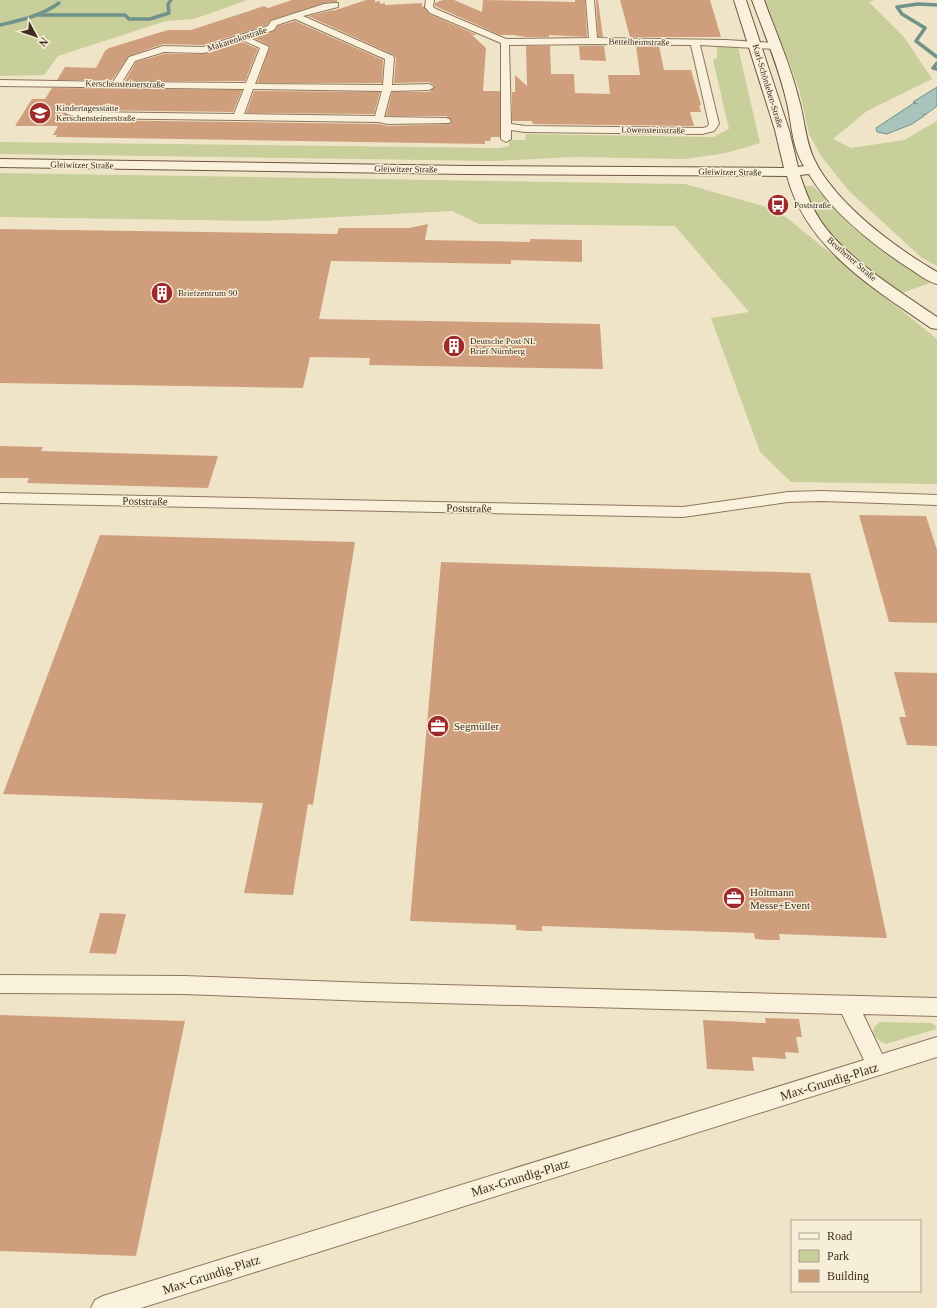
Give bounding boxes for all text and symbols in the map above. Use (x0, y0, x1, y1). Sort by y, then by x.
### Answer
north arrow (16, 16, 56, 56)
street label: Makarenkostraße (206, 25, 268, 53)
text: N (36, 36, 51, 49)
street label: Bettelheimstraße (608, 36, 670, 48)
street label: Karl-Schönleben-Straße (751, 43, 785, 129)
street label: Kerschensteinerstraße (85, 78, 165, 90)
school or university icon: Kindertagesstätte Kerschensteinerstraße (27, 100, 53, 126)
place label: Kindertagesstätte Kerschensteinerstraße (56, 103, 135, 123)
street label: Löwensteinstraße (621, 124, 685, 136)
street label: Gleiwitzer Straße (50, 159, 114, 171)
street label: Gleiwitzer Straße (374, 163, 438, 175)
street label: Gleiwitzer Straße (698, 166, 762, 178)
bus stop icon: Poststraße (765, 192, 791, 218)
place label: Poststraße (794, 200, 831, 210)
street label: Beuthener Straße (825, 235, 879, 283)
building icon: Briefzentrum 90 (149, 280, 175, 306)
place label: Briefzentrum 90 (178, 288, 238, 298)
building icon: Deutsche Post NL Brief Nürnberg (441, 333, 467, 359)
place label: Deutsche Post NL Brief Nürnberg (470, 336, 536, 356)
street label: Poststraße (122, 495, 168, 507)
street label: Poststraße (446, 502, 492, 514)
office icon: Segmüller (425, 713, 451, 739)
place label: Segmüller (454, 720, 500, 732)
office icon: Holtmann Messe+Event (721, 885, 747, 911)
place label: Holtmann Messe+Event (750, 886, 810, 911)
street label: Max-Grundig-Platz (778, 1059, 880, 1104)
street label: Max-Grundig-Platz (469, 1155, 571, 1200)
legend (791, 1220, 921, 1292)
text: Road (827, 1229, 852, 1243)
text: Park (827, 1249, 849, 1263)
street label: Max-Grundig-Platz (160, 1252, 262, 1297)
text: Building (827, 1269, 869, 1283)

